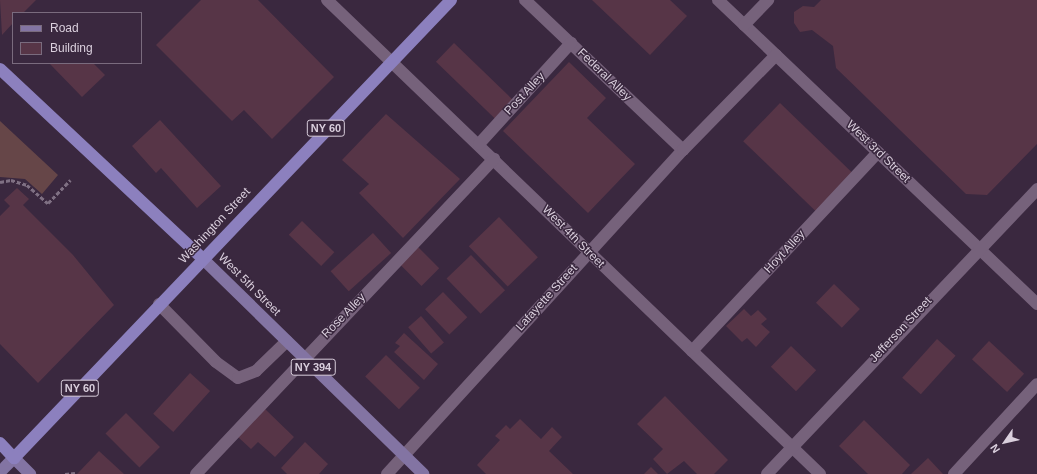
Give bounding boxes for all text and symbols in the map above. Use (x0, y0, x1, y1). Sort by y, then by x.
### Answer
legend (12, 12, 142, 64)
text: Road (50, 21, 79, 35)
text: Building (50, 41, 93, 55)
street label: Federal Alley (574, 45, 634, 105)
street label: Post Alley (502, 70, 548, 118)
street label: West 3rd Street (843, 118, 913, 186)
road number: NY 60 (306, 119, 346, 137)
street label: Washington Street (176, 185, 254, 267)
street label: West 4th Street (539, 203, 607, 271)
street label: Hoyt Alley (761, 227, 809, 277)
street label: West 5th Street (215, 251, 283, 319)
street label: Lafayette Street (513, 262, 581, 334)
street label: Rose Alley (319, 290, 369, 342)
street label: Jefferson Street (867, 294, 935, 366)
road number: NY 394 (290, 358, 336, 376)
road number: NY 60 (60, 379, 100, 397)
north arrow (985, 422, 1025, 462)
text: N (988, 442, 1002, 455)

